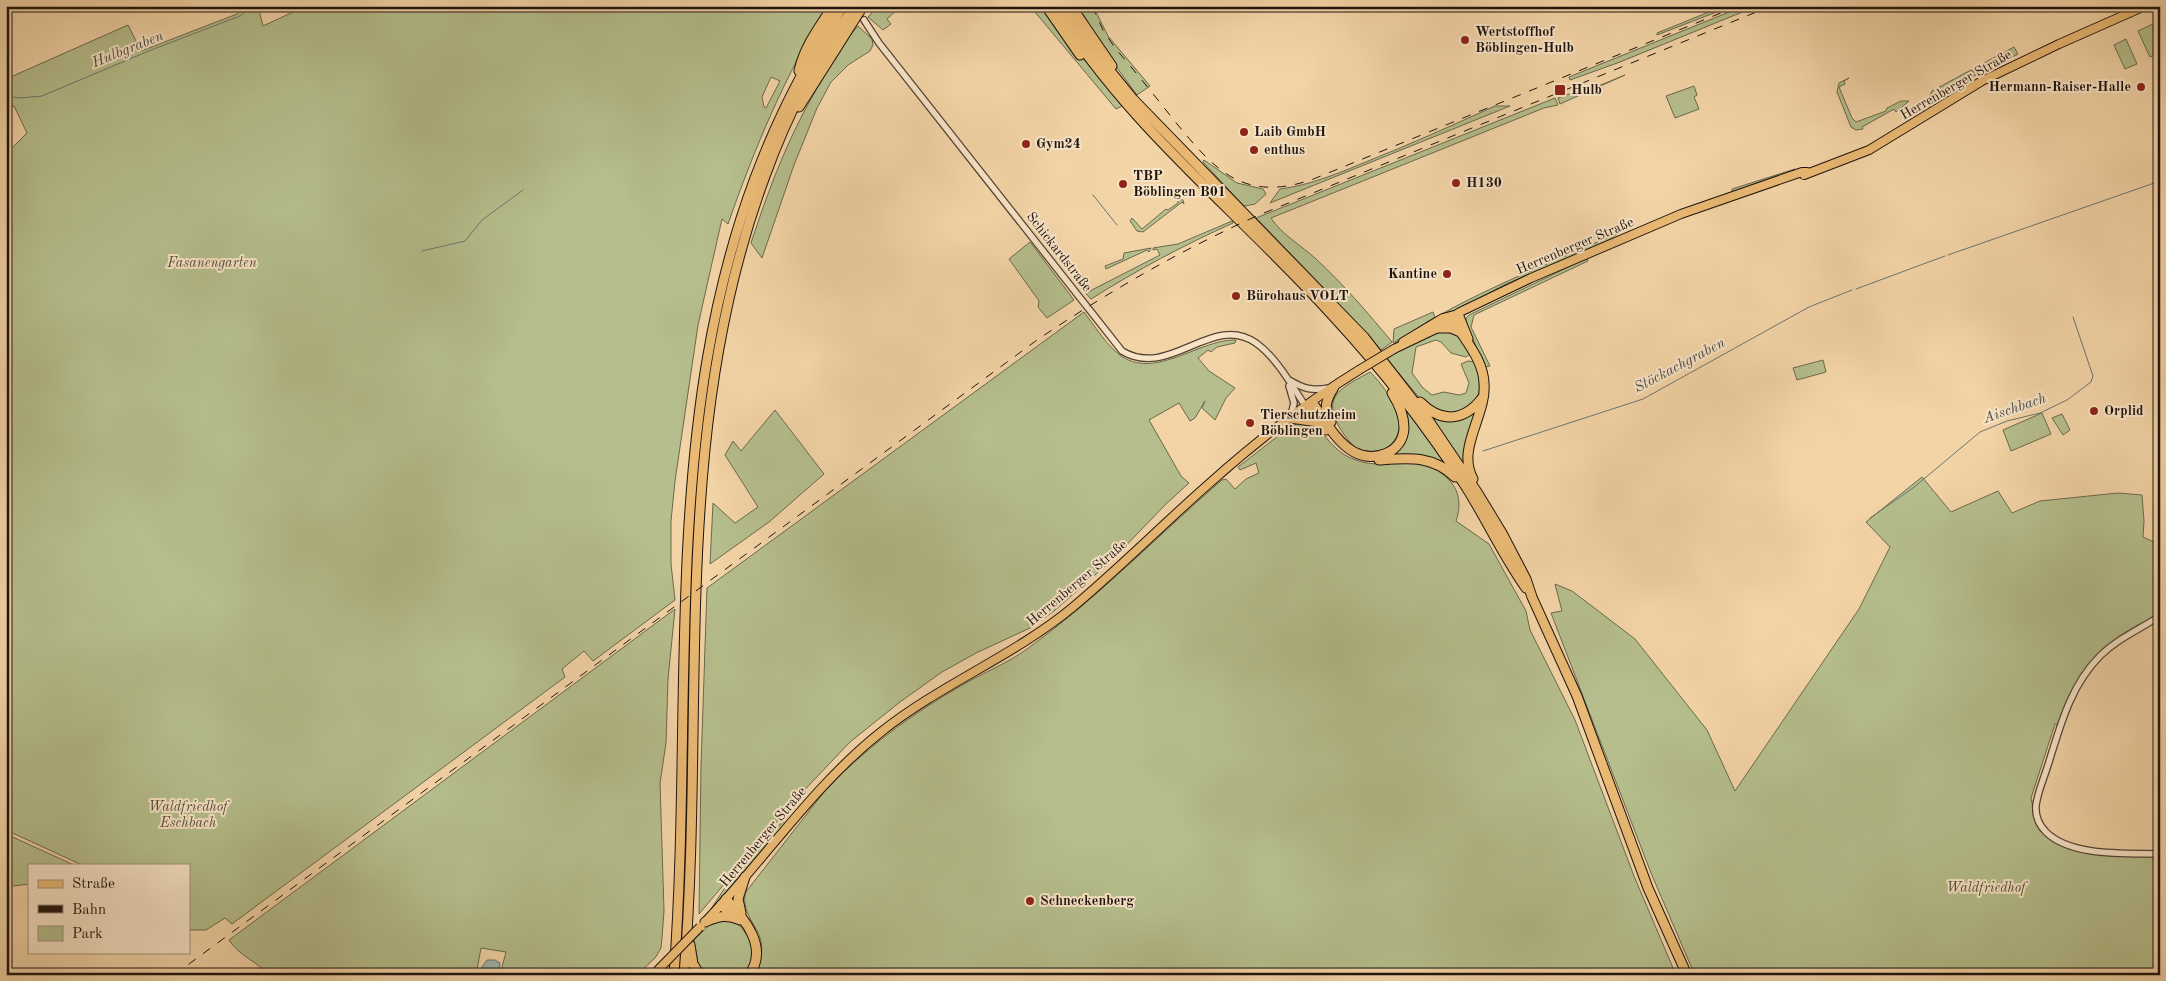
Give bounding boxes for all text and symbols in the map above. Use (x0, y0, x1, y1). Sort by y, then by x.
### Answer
place label: Wertstoffhof Böblingen-Hulb (1475, 25, 1574, 55)
water label: Hulbgraben (89, 29, 166, 72)
marker: Wertstoffhof Böblingen-Hulb (1459, 34, 1471, 46)
street label: Herrenberger Straße (1898, 47, 2014, 123)
place label: Hermann-Raiser-Halle (1988, 80, 2131, 94)
marker: Hermann-Raiser-Halle (2135, 81, 2147, 93)
marker: Hulb (1553, 83, 1567, 97)
place label: Hulb (1571, 83, 1602, 97)
place label: Laib GmbH (1254, 125, 1326, 139)
marker: Laib GmbH (1238, 126, 1250, 138)
place label: Gym24 (1036, 137, 1081, 151)
marker: Gym24 (1020, 138, 1032, 150)
place label: enthus (1264, 143, 1305, 157)
marker: enthus (1248, 144, 1260, 156)
place label: TBP Böblingen B01 (1133, 169, 1226, 199)
place label: H130 (1466, 176, 1502, 190)
marker: H130 (1450, 177, 1462, 189)
marker: TBP Böblingen B01 (1117, 178, 1129, 190)
street label: Schickardstraße (1024, 209, 1094, 295)
street label: Herrenberger Straße (1514, 215, 1636, 277)
park label: Fasanengarten (166, 256, 257, 271)
place label: Kantine (1388, 267, 1437, 281)
marker: Kantine (1441, 268, 1453, 280)
place label: Bürohaus VOLT (1246, 289, 1349, 303)
marker: Bürohaus VOLT (1230, 290, 1242, 302)
water label: Stöckachgraben (1632, 336, 1728, 396)
water label: Aischbach (1981, 391, 2049, 427)
place label: Orplid (2104, 404, 2144, 418)
marker: Orplid (2088, 405, 2100, 417)
place label: Tierschutzheim Böblingen (1260, 408, 1356, 438)
marker: Tierschutzheim Böblingen (1244, 417, 1256, 429)
street label: Herrenberger Straße (1024, 537, 1130, 629)
street label: Herrenberger Straße (717, 784, 809, 890)
park label: Waldfriedhof Eschbach (148, 800, 230, 830)
legend (28, 864, 190, 954)
text: Straße (72, 877, 115, 892)
park label: Waldfriedhof (1946, 881, 2028, 896)
place label: Schneckenberg (1040, 894, 1134, 908)
marker: Schneckenberg (1024, 895, 1036, 907)
text: Bahn (72, 903, 106, 918)
text: Park (72, 927, 103, 942)

